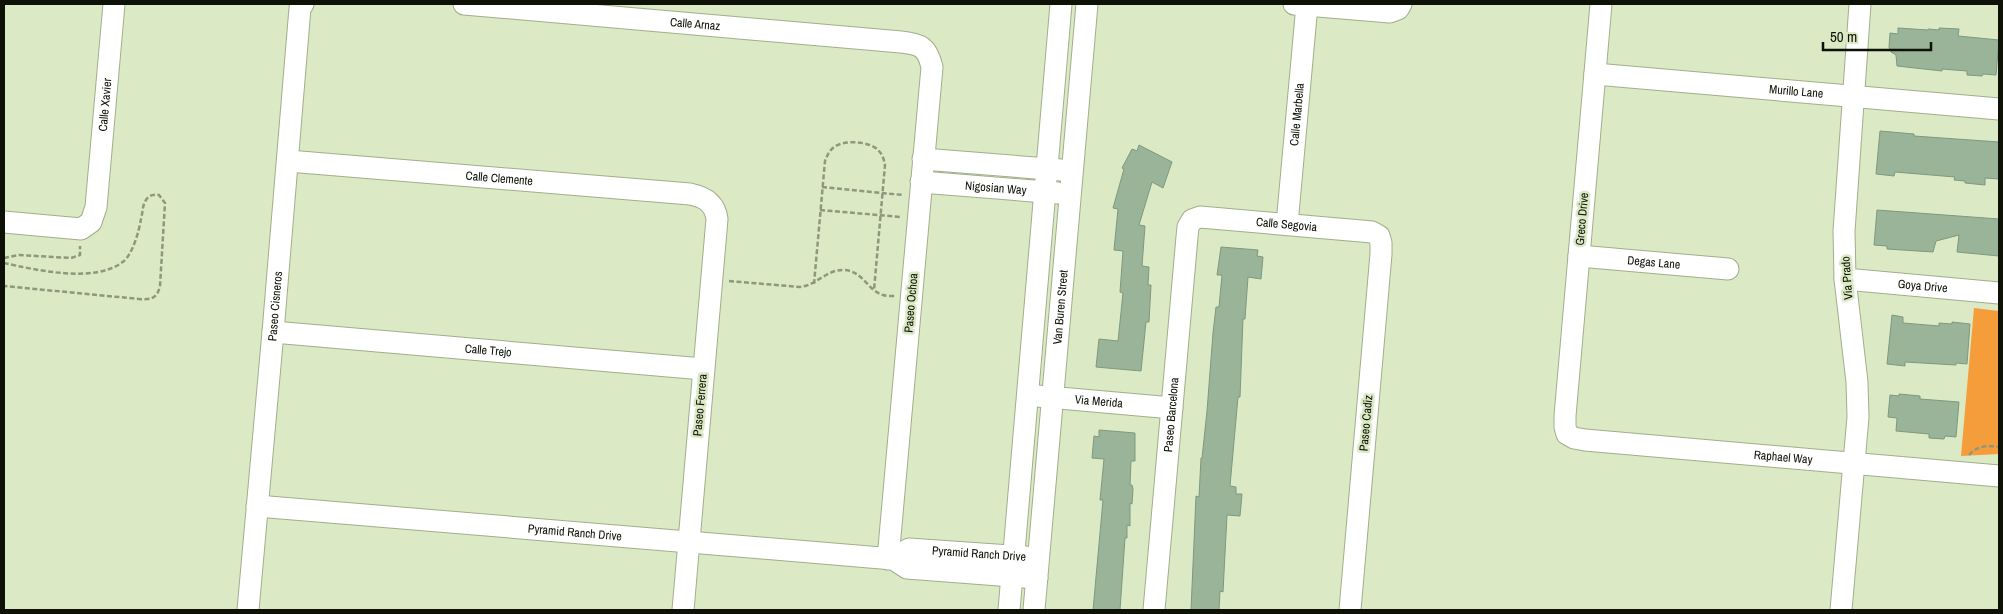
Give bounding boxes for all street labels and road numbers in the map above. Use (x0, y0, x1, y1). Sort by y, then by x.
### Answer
street label: Calle Arnaz (669, 14, 721, 34)
street label: Calle Xavier (95, 77, 115, 132)
street label: Murillo Lane (1769, 81, 1824, 102)
street label: Calle Marbella (1286, 82, 1308, 147)
street label: Calle Clemente (465, 168, 534, 189)
street label: Nigosian Way (964, 178, 1027, 198)
street label: Greco Drive (1572, 192, 1592, 246)
street label: Calle Segovia (1255, 214, 1318, 235)
street label: Degas Lane (1627, 252, 1681, 273)
street label: Via Prado (1837, 256, 1857, 300)
street label: Van Buren Street (1049, 269, 1072, 345)
street label: Paseo Cisneros (264, 271, 286, 342)
street label: Paseo Ochoa (900, 272, 922, 333)
street label: Goya Drive (1897, 276, 1948, 296)
street label: Calle Trejo (464, 341, 512, 361)
street label: Paseo Ferrera (689, 373, 711, 437)
street label: Paseo Barcelona (1160, 376, 1183, 453)
street label: Via Merida (1074, 391, 1124, 412)
street label: Paseo Cadiz (1356, 394, 1376, 452)
street label: Raphael Way (1753, 447, 1813, 468)
street label: Pyramid Ranch Drive (527, 521, 623, 544)
street label: Pyramid Ranch Drive (931, 543, 1027, 565)

